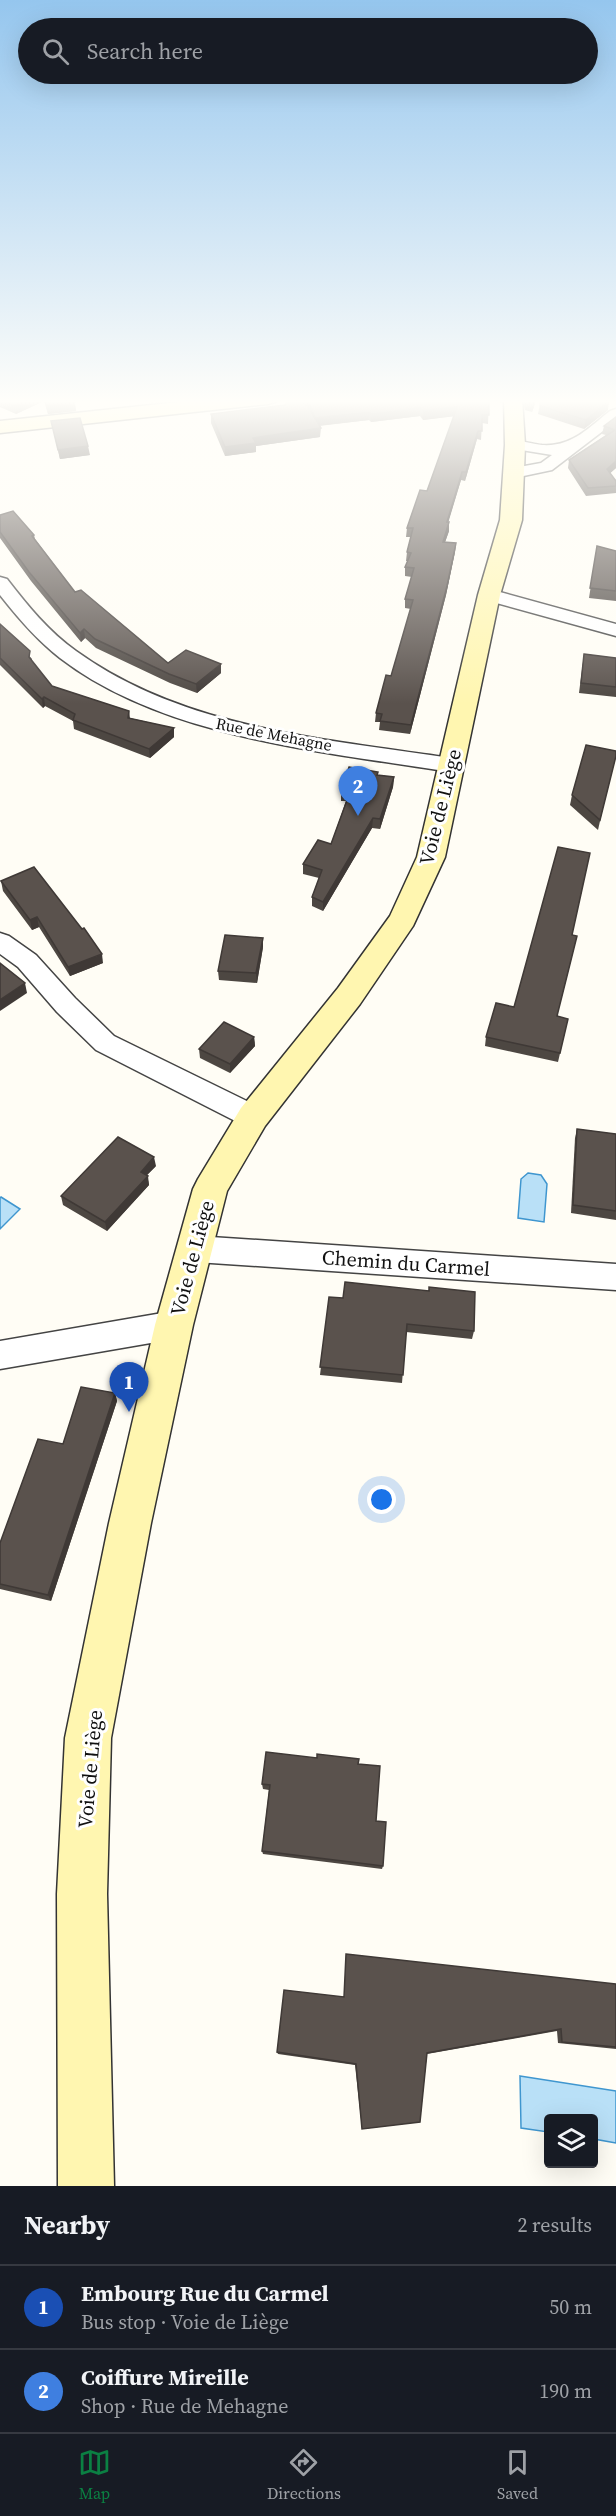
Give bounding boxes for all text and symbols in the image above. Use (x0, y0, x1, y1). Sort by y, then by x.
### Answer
search box (18, 18, 598, 84)
icon: search (39, 35, 72, 68)
text: Search here (87, 36, 203, 66)
street label: Rue de Mehagne (214, 712, 334, 756)
street label: Voie de Liège (412, 746, 468, 868)
pin: 2 (338, 766, 378, 816)
street label: Voie de Liège (163, 1197, 221, 1319)
street label: Chemin du Carmel (321, 1243, 491, 1283)
pin: 1 (110, 1362, 148, 1412)
your location (367, 1485, 396, 1514)
street label: Voie de Liège (71, 1709, 109, 1829)
map controls (544, 2114, 598, 2168)
button: layers (544, 2114, 598, 2168)
text: Nearby (24, 2207, 110, 2243)
text: 2 results (517, 2211, 592, 2239)
text: Embourg Rue du Carmel (81, 2278, 329, 2308)
text: 1 (38, 2293, 49, 2321)
text: 50 m (549, 2293, 592, 2321)
text: Bus stop · Voie de Liège (81, 2308, 289, 2336)
text: Coiffure Mireille (81, 2362, 249, 2392)
text: 2 (38, 2377, 49, 2405)
text: 190 m (539, 2377, 592, 2405)
text: Shop · Rue de Mehagne (81, 2392, 288, 2420)
tab: Map (78, 2446, 111, 2504)
tab: Directions (267, 2446, 341, 2504)
tab: Saved (497, 2446, 538, 2504)

